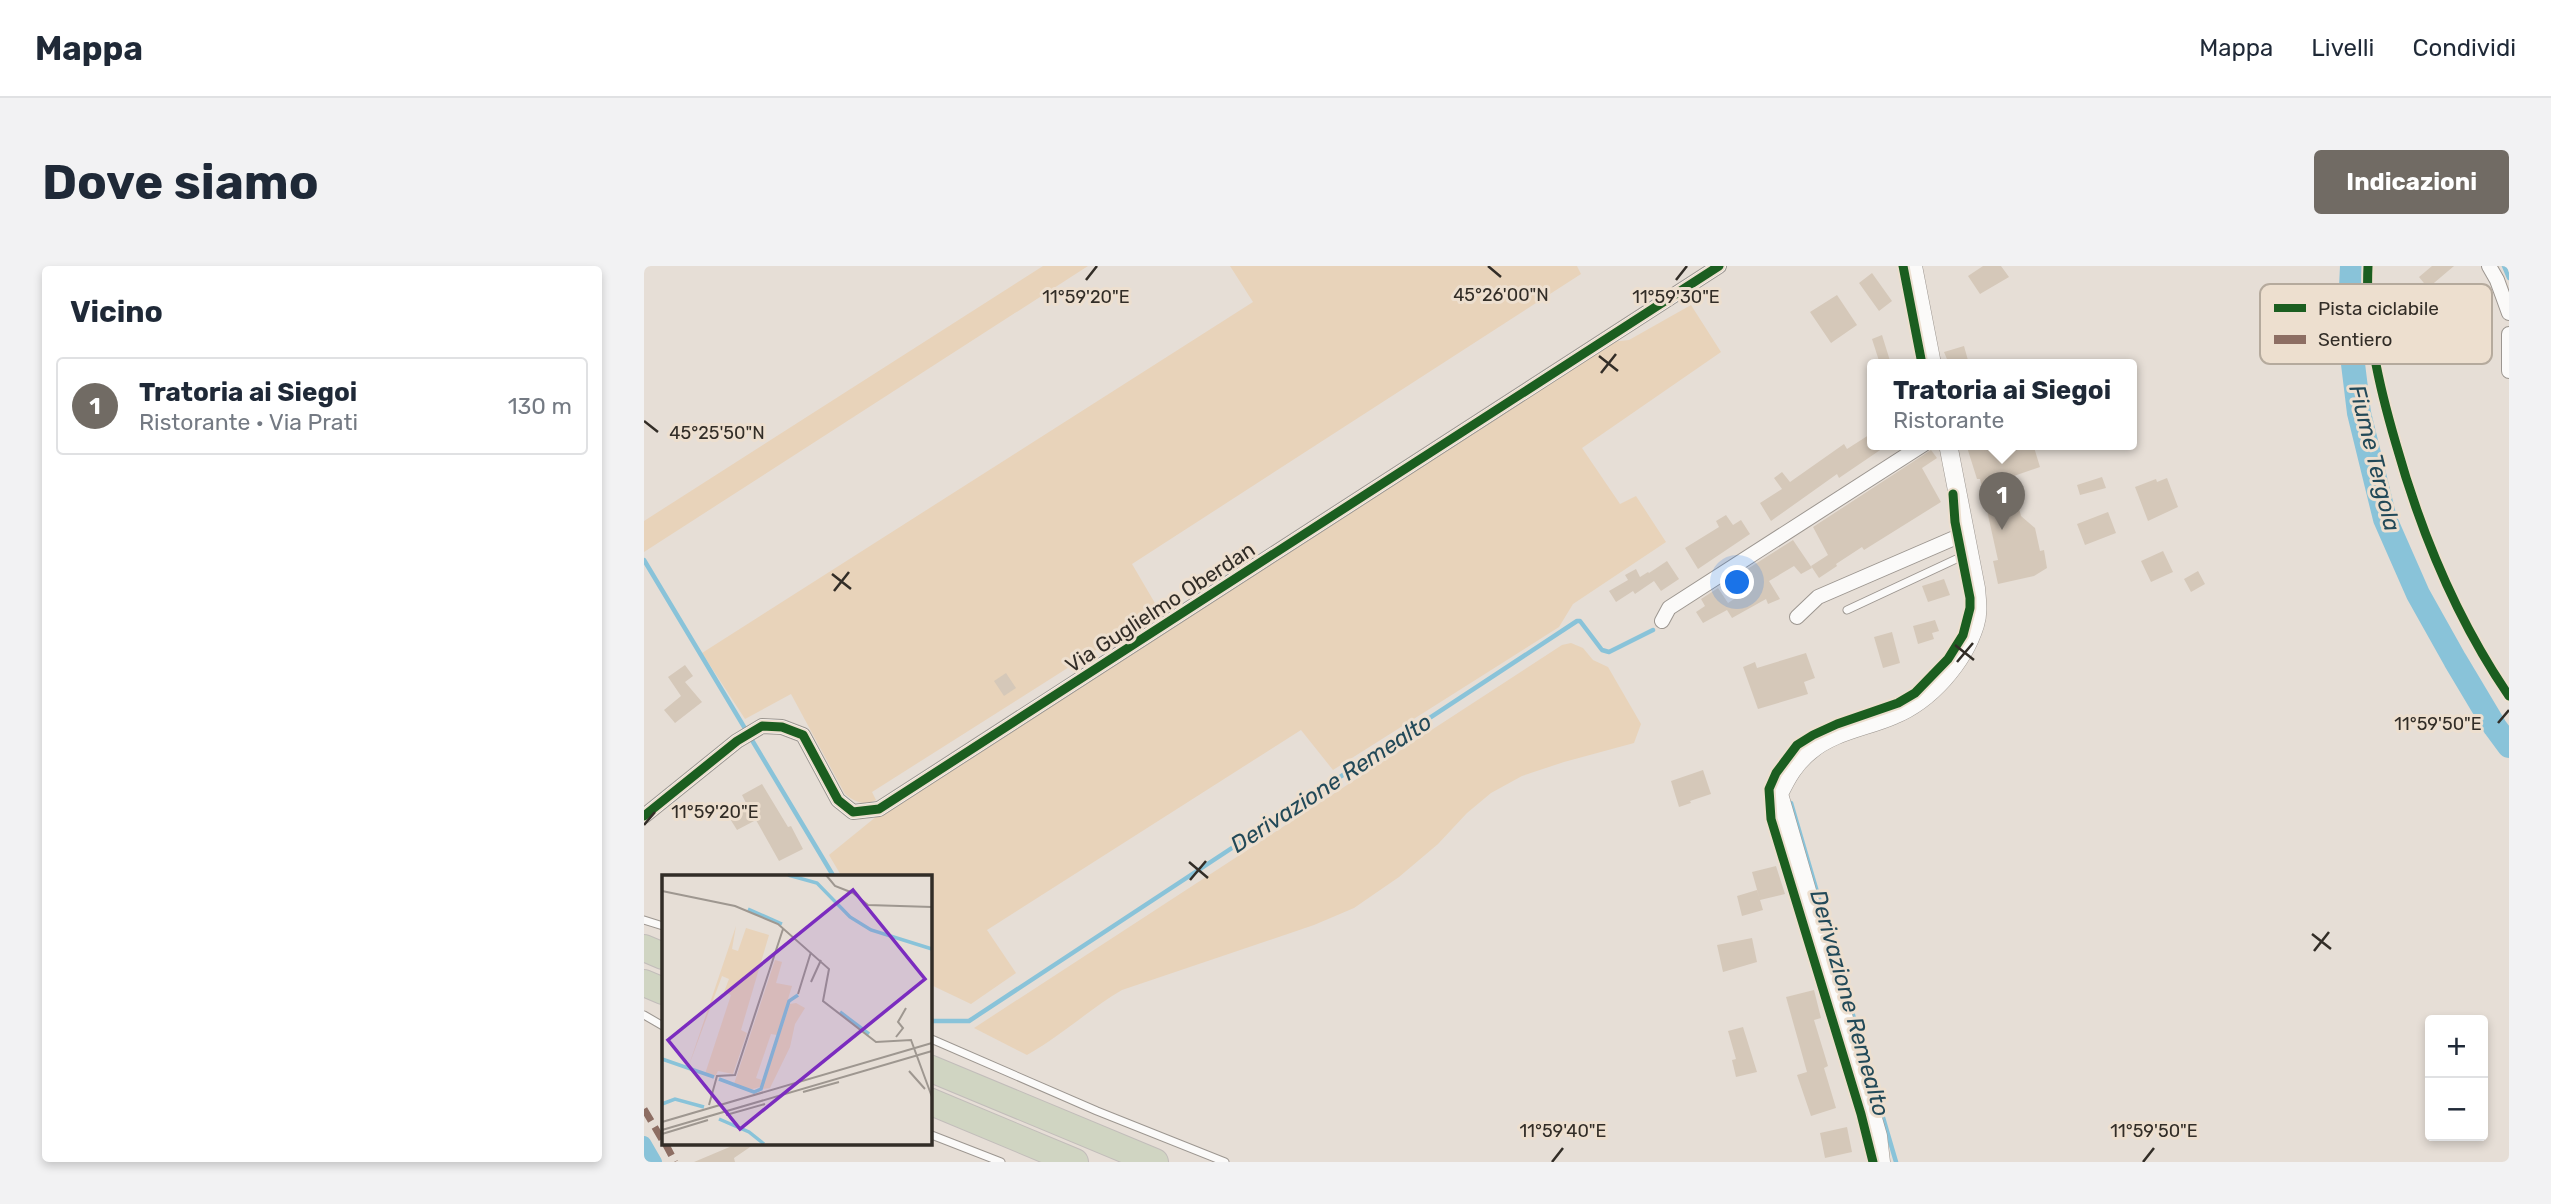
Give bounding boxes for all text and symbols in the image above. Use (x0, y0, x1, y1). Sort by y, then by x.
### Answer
text: Mappa (35, 29, 143, 68)
text: Mappa (2199, 34, 2273, 62)
text: Livelli (2311, 34, 2374, 62)
text: Condividi (2412, 34, 2516, 62)
button: Indicazioni (2314, 150, 2509, 214)
text: Dove siamo (42, 153, 319, 211)
text: 45°26'00"N (1453, 284, 1549, 306)
legend (2260, 284, 2492, 364)
text: 11°59'20"E (1042, 286, 1130, 308)
text: 11°59'30"E (1632, 286, 1720, 308)
text: Vicino (70, 294, 163, 330)
text: Pista ciclabile (2318, 297, 2439, 320)
text: Sentiero (2318, 328, 2392, 351)
popup (1867, 359, 2137, 450)
text: Tratoria ai Siegoi (1893, 375, 2111, 406)
text: Tratoria ai Siegoi (139, 377, 357, 408)
water label: Fiume Tergola (2343, 382, 2407, 534)
text: 1 (89, 392, 101, 420)
text: 130 m (508, 392, 572, 420)
text: Ristorante (1893, 406, 2004, 434)
text: Ristorante · Via Prati (139, 408, 358, 436)
text: 45°25'50"N (669, 422, 765, 444)
pin: 1 (1979, 472, 2025, 530)
street label: Via Guglielmo Oberdan (1061, 536, 1259, 678)
your location (1720, 565, 1754, 599)
water label: Derivazione Remealto (1225, 707, 1437, 859)
text: 11°59'50"E (2394, 713, 2482, 735)
text: 11°59'20"E (671, 801, 759, 823)
inset map (662, 875, 931, 1144)
water label: Derivazione Remealto (1804, 887, 1896, 1119)
map controls (2425, 1015, 2488, 1141)
button: + (2425, 1015, 2488, 1078)
button: − (2425, 1078, 2488, 1141)
text: 11°59'40"E (1520, 1120, 1607, 1142)
text: 11°59'50"E (2110, 1120, 2198, 1142)

